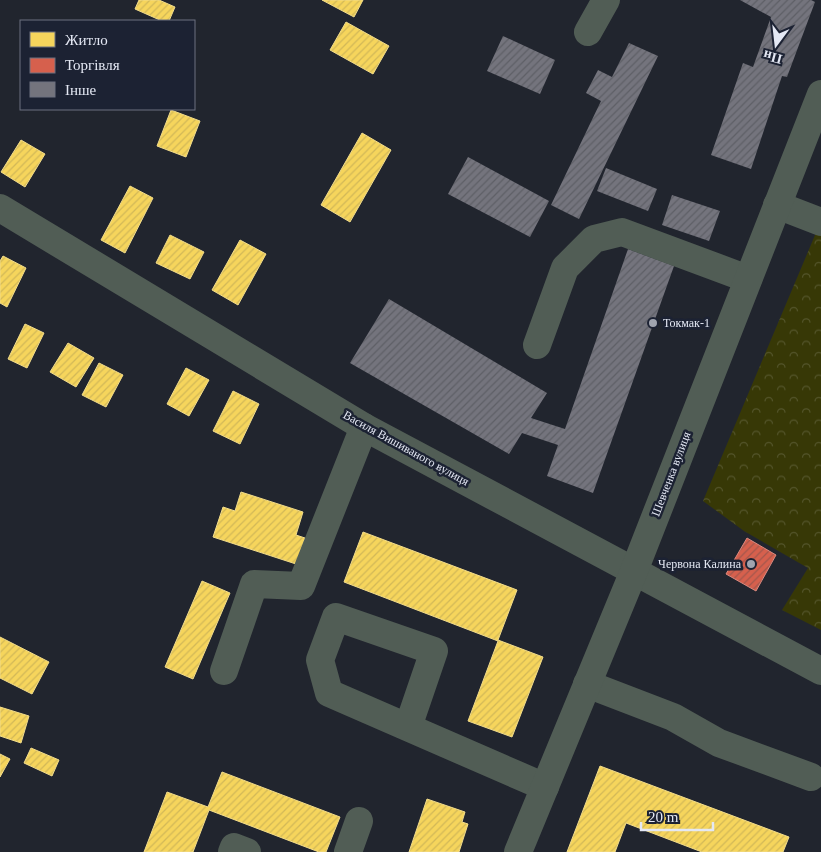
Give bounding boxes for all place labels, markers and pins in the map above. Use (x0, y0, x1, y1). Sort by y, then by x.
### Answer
place label: Токмак-1 (663, 316, 710, 330)
marker: Токмак-1 (647, 317, 659, 329)
place label: Червона Калина (658, 557, 742, 571)
marker: Червона Калина (745, 558, 757, 570)

